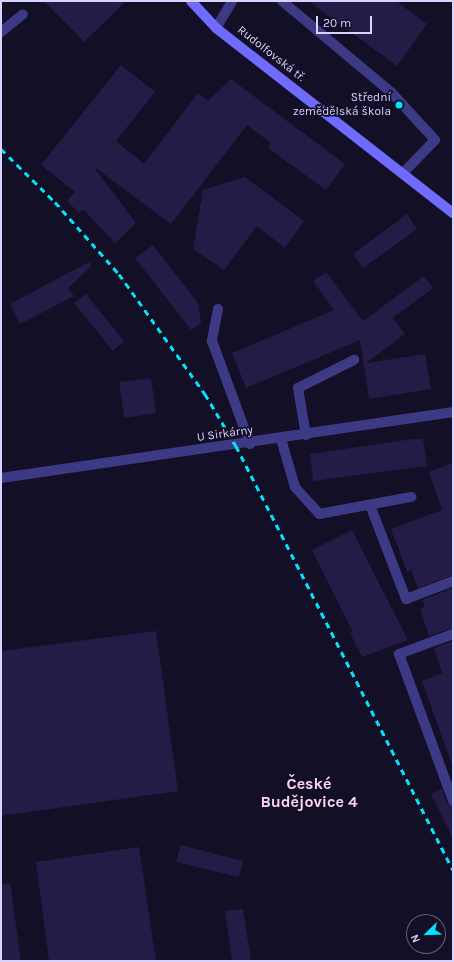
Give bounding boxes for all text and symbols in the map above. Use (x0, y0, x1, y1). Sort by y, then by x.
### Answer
scale bar (318, 8, 374, 34)
text: 20 m (323, 16, 351, 30)
street label: Rudolfovská tř. (234, 23, 308, 85)
place label: Střední zemědělská škola (293, 91, 391, 119)
marker: Střední zemědělská škola (394, 100, 404, 110)
street label: U Sirkárny (196, 423, 254, 445)
district label: České Budějovice 4 (260, 774, 358, 812)
north arrow (406, 914, 446, 954)
text: N (408, 932, 423, 945)

